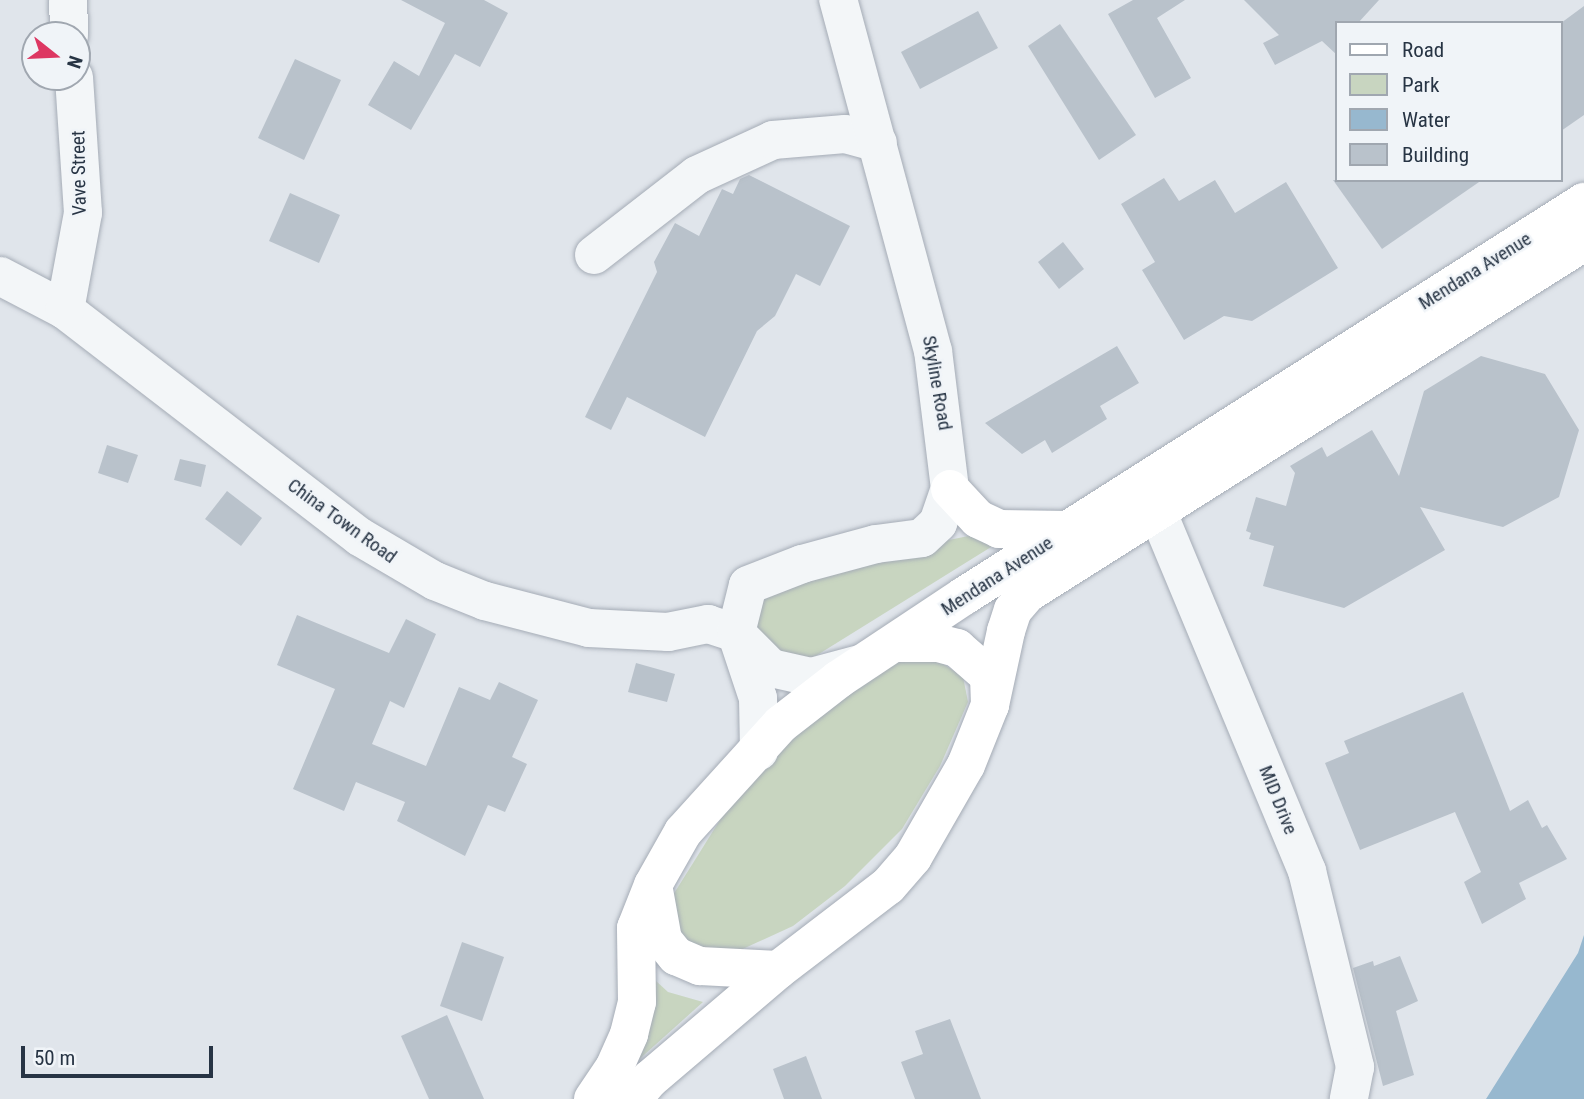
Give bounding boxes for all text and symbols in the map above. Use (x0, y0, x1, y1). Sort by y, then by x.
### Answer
north arrow (21, 21, 91, 91)
legend (1336, 21, 1563, 182)
text: Road (1402, 38, 1444, 62)
text: N (62, 53, 87, 71)
text: Park (1402, 73, 1439, 97)
text: Water (1402, 108, 1450, 132)
street label: Vave Street (67, 130, 91, 216)
text: Building (1402, 143, 1469, 167)
street label: Mendana Avenue (1415, 227, 1535, 315)
street label: Skyline Road (917, 334, 957, 432)
street label: China Town Road (283, 474, 401, 568)
street label: Mendana Avenue (937, 531, 1057, 621)
street label: MID Drive (1254, 762, 1302, 838)
scale bar (24, 1032, 217, 1076)
text: 50 m (34, 1046, 75, 1070)

